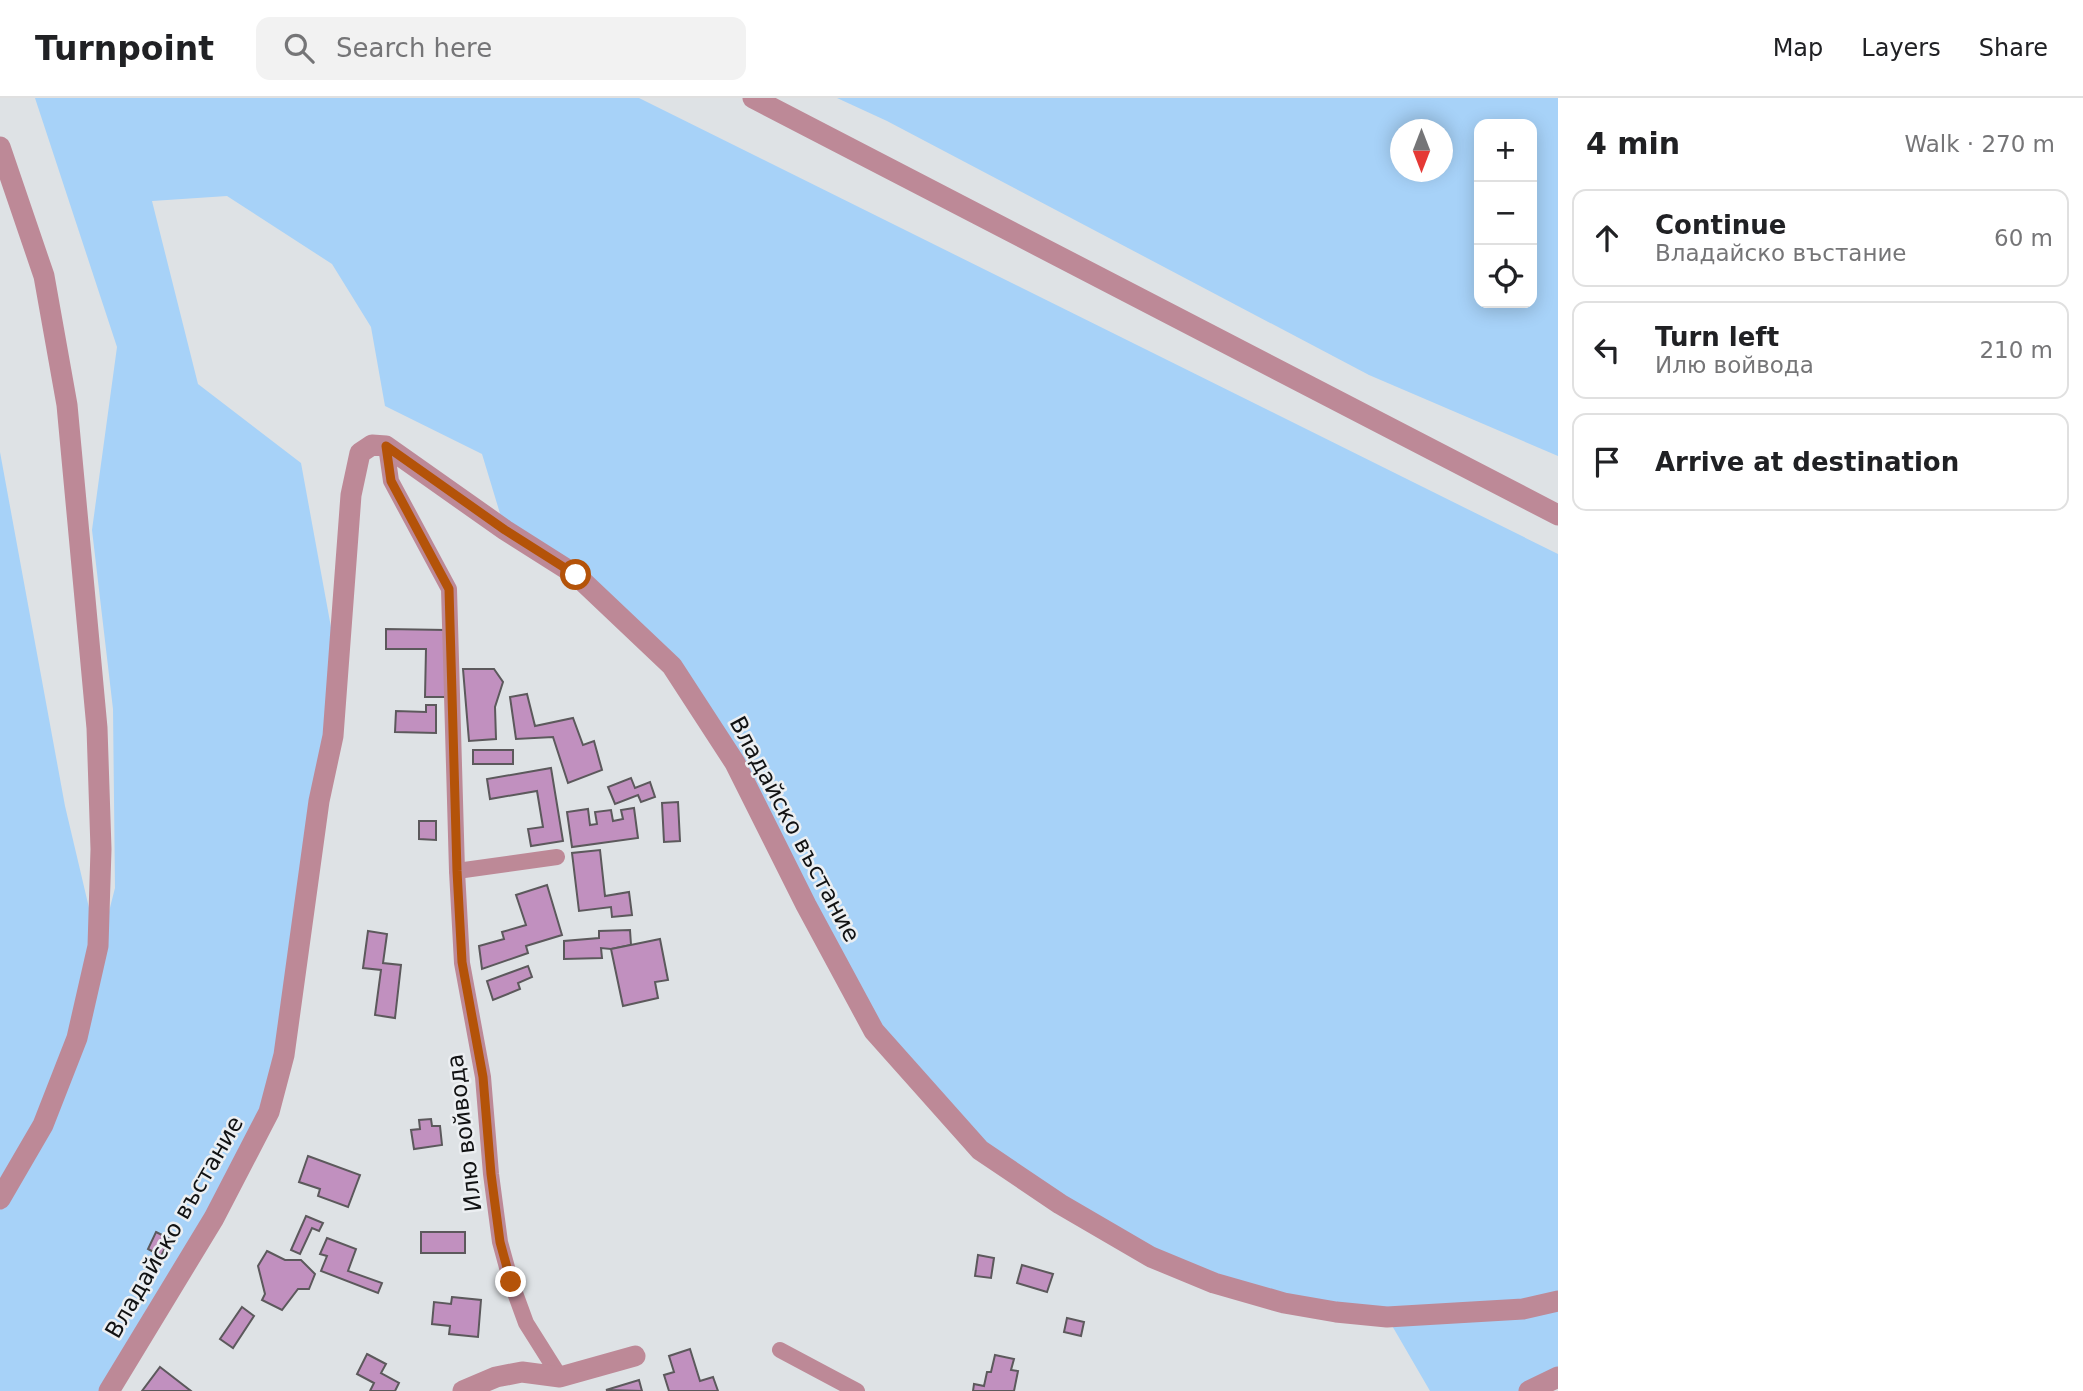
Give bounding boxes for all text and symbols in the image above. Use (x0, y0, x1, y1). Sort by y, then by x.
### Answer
search box (256, 17, 746, 80)
text: Turnpoint (35, 29, 214, 68)
icon: search (280, 29, 318, 67)
text: Search here (336, 33, 492, 63)
text: Map (1773, 34, 1823, 62)
text: Layers (1861, 34, 1941, 62)
text: Share (1979, 34, 2048, 62)
north arrow (1390, 119, 1453, 182)
map controls (1474, 119, 1537, 308)
button: + (1474, 119, 1537, 182)
text: 4 min (1586, 126, 1680, 161)
text: Walk · 270 m (1904, 131, 2055, 157)
button: − (1474, 182, 1537, 245)
text: Continue (1655, 210, 1786, 240)
icon: ahead (1588, 219, 1626, 257)
text: 60 m (1994, 225, 2053, 251)
text: Владайско въстание (1655, 240, 1907, 266)
button: locate (1474, 245, 1537, 308)
text: Turn left (1655, 322, 1779, 352)
icon: left (1588, 331, 1626, 369)
text: 210 m (1979, 337, 2053, 363)
text: Илю войвода (1655, 352, 1814, 378)
icon: arrive (1588, 443, 1626, 481)
text: Arrive at destination (1655, 447, 1959, 477)
route start (560, 559, 591, 590)
street label: Владайско въстание (724, 712, 866, 946)
street label: Илю войвода (441, 1053, 487, 1213)
street label: Владайско въстание (100, 1112, 248, 1342)
route end (495, 1266, 526, 1297)

